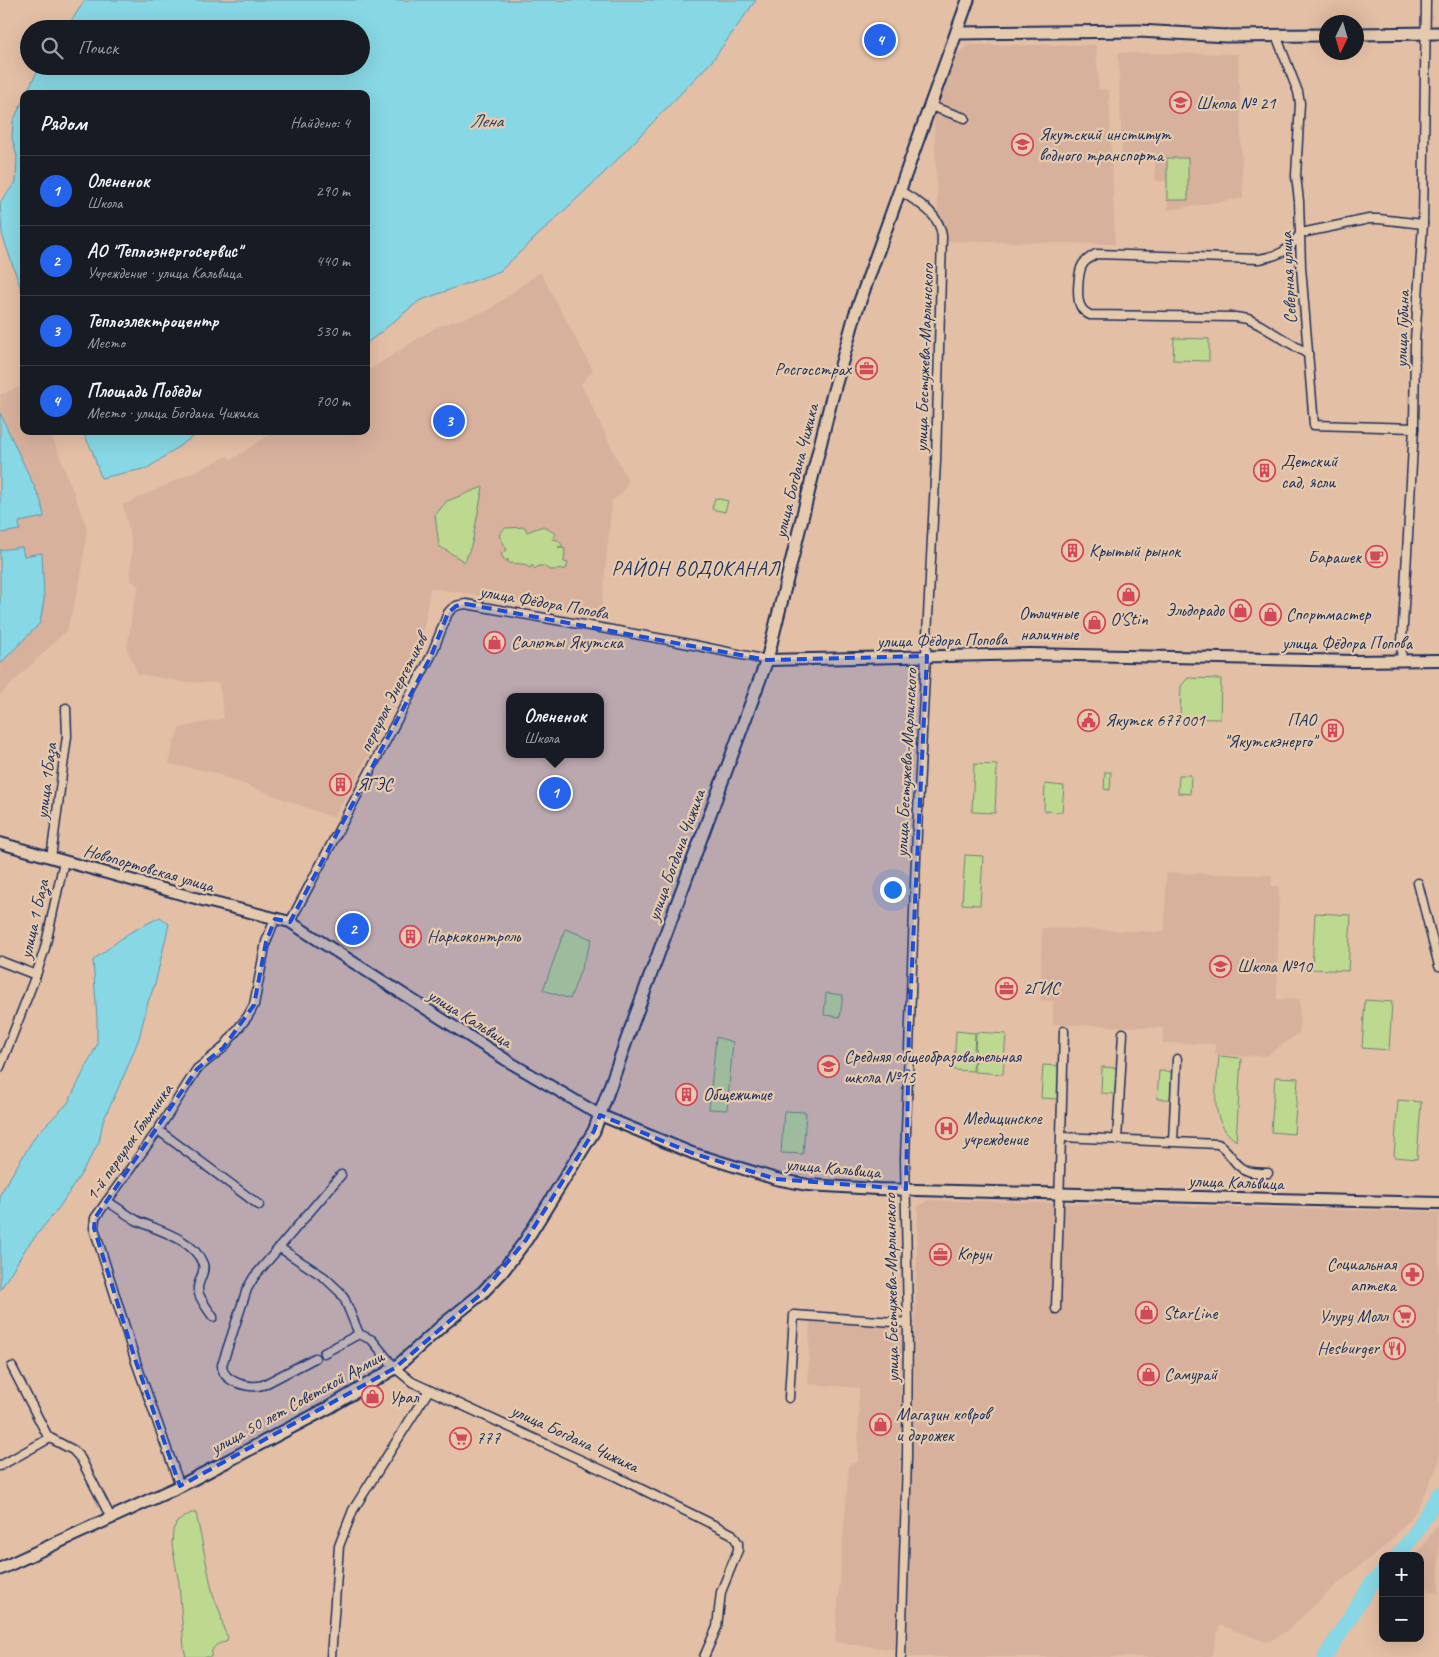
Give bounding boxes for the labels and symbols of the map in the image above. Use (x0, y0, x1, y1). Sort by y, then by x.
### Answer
north arrow (1319, 15, 1364, 60)
pin: 4 (864, 21, 896, 59)
school or university icon: Школа № 21 (1168, 91, 1192, 115)
place label: Школа № 21 (1196, 92, 1276, 114)
water label: Лена (470, 109, 505, 133)
place label: Якутский институт водного транспорта (1039, 123, 1172, 166)
school or university icon: Якутский институт водного транспорта (1011, 132, 1035, 156)
street label: Северная улица (1275, 230, 1301, 325)
street label: улица Бестужева-Марлинского (910, 262, 938, 454)
street label: улица Губина (1390, 288, 1414, 369)
office icon: Росгосстрах (855, 357, 879, 381)
place label: Росгосстрах (774, 358, 853, 380)
street label: улица Богдана Чижика (768, 400, 824, 542)
pin: 3 (433, 402, 465, 440)
place label: Детский сад, ясли (1281, 450, 1339, 493)
building icon: Детский сад, ясли (1253, 459, 1277, 483)
building icon: Крытый рынок (1061, 539, 1085, 563)
place label: Крытый рынок (1089, 540, 1182, 562)
cafe icon: Барашек (1365, 545, 1389, 569)
place label: Барашек (1308, 546, 1362, 568)
district label: РАЙОН ВОДОКАНАЛ (611, 556, 781, 581)
street label: улица Фёдора Попова (477, 580, 612, 624)
shop icon: O'Stin (1117, 582, 1141, 606)
shop icon: Эльдорадо (1228, 598, 1252, 622)
place label: Эльдорадо (1166, 599, 1226, 621)
place label: Отличные наличные (1019, 602, 1079, 645)
shop icon: Спортмастер (1258, 602, 1282, 626)
place label: Спортмастер (1286, 603, 1372, 625)
place label: O'Stin (1110, 608, 1149, 630)
shop icon: Отличные наличные (1082, 611, 1106, 635)
street label: переулок Энергетиков (354, 626, 434, 756)
street label: улица Фёдора Попова (876, 628, 1009, 652)
shop icon: Салюты Якутска (483, 630, 507, 654)
place label: Салюты Якутска (511, 631, 624, 653)
street label: улица Фёдора Попова (1281, 632, 1414, 654)
street label: улица Бестужева-Марлинского (890, 666, 922, 859)
public building icon: Якутск 677001 (1077, 708, 1101, 732)
place label: Якутск 677001 (1105, 709, 1206, 731)
place label: ПАО "Якутскэнерго" (1224, 709, 1320, 752)
building icon: ПАО "Якутскэнерго" (1320, 718, 1344, 742)
street label: улица 1База (30, 740, 63, 821)
building icon: ЯГЭС (329, 772, 353, 796)
place label: ЯГЭС (357, 773, 395, 795)
pin: 1 (539, 774, 571, 812)
street label: улица Богдана Чижика (642, 785, 710, 925)
street label: Новопортовская улица (81, 839, 218, 898)
street label: улица 1 База (14, 876, 55, 962)
your location (880, 877, 906, 903)
pin: 2 (337, 910, 369, 948)
building icon: Наркоконтроль (399, 924, 423, 948)
place label: Наркоконтроль (427, 925, 521, 947)
school or university icon: Школа №10 (1209, 954, 1233, 978)
place label: Школа №10 (1237, 955, 1314, 977)
office icon: 2ГИС (995, 976, 1019, 1000)
place label: 2ГИС (1023, 977, 1062, 999)
street label: улица Кальвица (423, 983, 517, 1053)
place label: Средняя общеобразовательная школа №15 (844, 1045, 1023, 1088)
school or university icon: Средняя общеобразовательная школа №15 (816, 1054, 840, 1078)
street label: 1-й переулок Гольминка (80, 1078, 178, 1205)
building icon: Общежитие (675, 1082, 699, 1106)
place label: Общежитие (703, 1083, 773, 1105)
place label: Медицинское учреждение (962, 1107, 1043, 1150)
hospital icon: Медицинское учреждение (935, 1116, 959, 1140)
street label: улица Кальвица (784, 1153, 883, 1183)
street label: улица Кальвица (1187, 1169, 1285, 1195)
street label: улица Бестужева-Марлинского (878, 1192, 904, 1384)
office icon: Корун (929, 1242, 953, 1266)
place label: Корун (957, 1243, 993, 1265)
place label: Социальная аптека (1327, 1253, 1398, 1296)
pharmacy icon: Социальная аптека (1400, 1262, 1424, 1286)
shop icon: StarLine (1135, 1301, 1159, 1325)
place label: StarLine (1163, 1302, 1219, 1324)
supermarket icon: Улуру Молл (1392, 1304, 1416, 1328)
place label: Улуру Молл (1319, 1305, 1390, 1327)
restaurant icon: Hesburger (1383, 1336, 1407, 1360)
place label: Hesburger (1317, 1337, 1381, 1359)
street label: улица 50 лет Советской Армии (206, 1345, 388, 1459)
shop icon: Самурай (1136, 1362, 1160, 1386)
place label: Самурай (1164, 1363, 1219, 1385)
shop icon: Урал (361, 1385, 385, 1409)
place label: Урал (389, 1386, 420, 1408)
street label: улица Богдана Чижика (507, 1398, 644, 1478)
place label: Магазин ковров и дорожек (896, 1403, 994, 1446)
shop icon: Магазин ковров и дорожек (868, 1412, 892, 1436)
supermarket icon: 777 (448, 1426, 472, 1450)
place label: 777 (476, 1427, 501, 1449)

